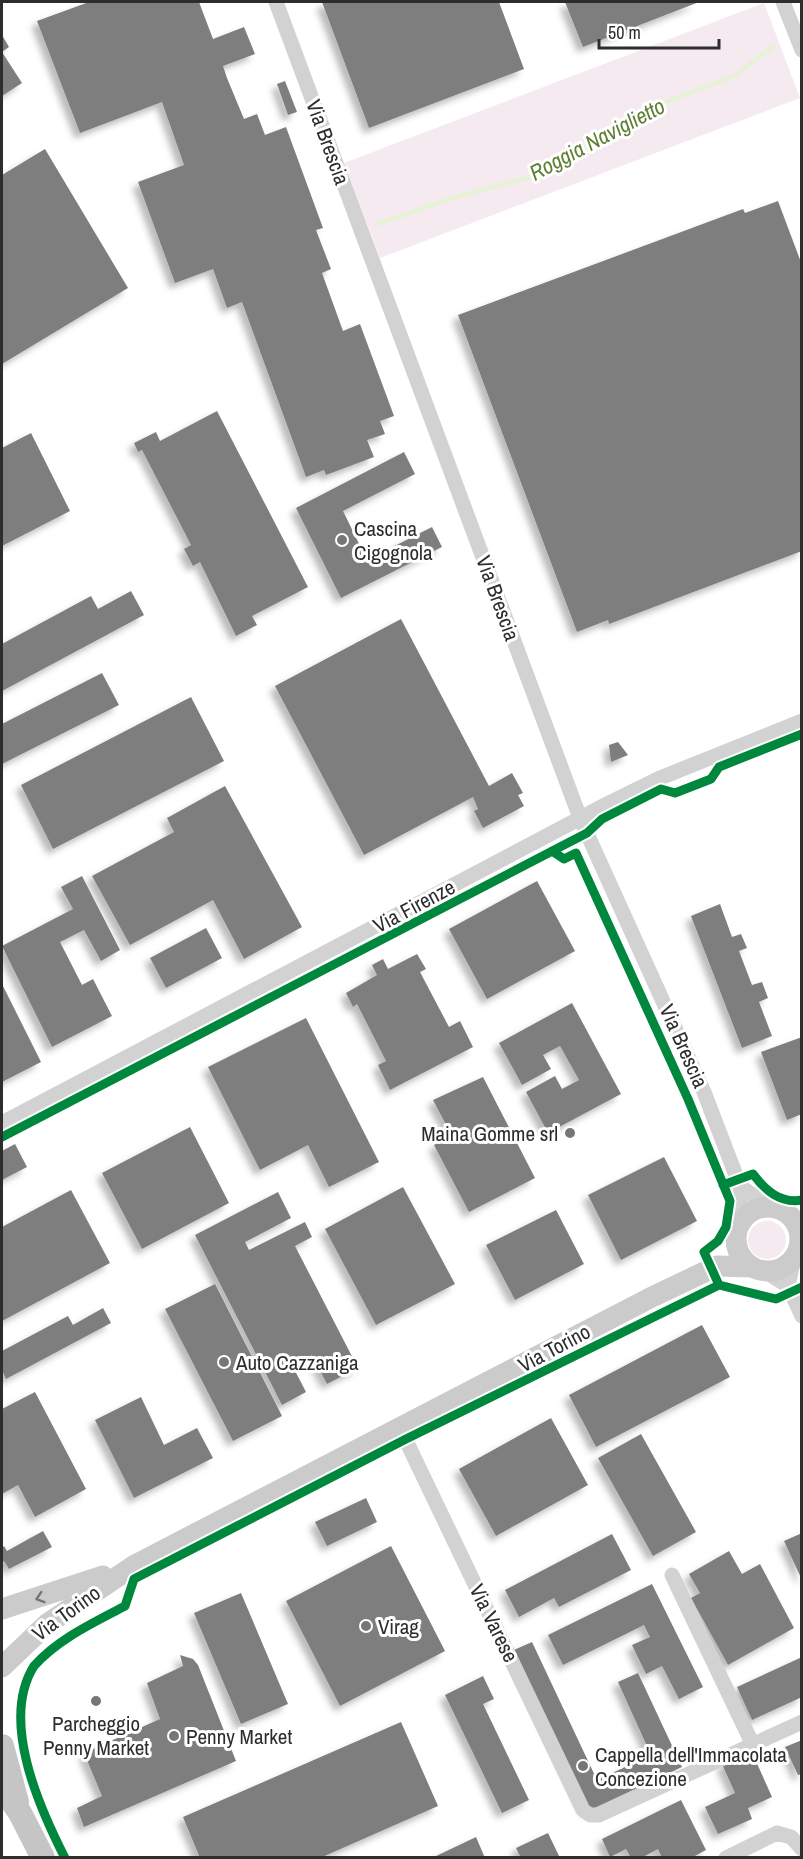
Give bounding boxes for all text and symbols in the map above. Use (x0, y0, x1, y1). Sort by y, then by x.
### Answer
scale bar (599, 12, 719, 50)
text: 50 m (608, 20, 641, 45)
water label: Roggia Naviglietto (524, 91, 670, 187)
street label: Via Brescia (299, 95, 357, 189)
place label: Cascina Cigognola (354, 514, 433, 567)
marker: Cascina Cigognola (335, 533, 349, 547)
street label: Via Brescia (469, 551, 527, 645)
street label: Via Firenze (368, 872, 460, 940)
street label: Via Brescia (653, 1000, 715, 1093)
place label: Maina Gomme srl (421, 1119, 558, 1148)
marker: Maina Gomme srl (563, 1126, 577, 1140)
street label: Via Torino (513, 1317, 595, 1379)
place label: Auto Cazzaniga (235, 1348, 359, 1377)
marker: Auto Cazzaniga (217, 1355, 231, 1369)
street label: Via Torino (26, 1578, 106, 1648)
street label: Via Varese (463, 1579, 525, 1667)
one-way arrow (35, 1591, 46, 1604)
place label: Virag (378, 1612, 419, 1641)
marker: Virag (359, 1619, 373, 1633)
marker: Parcheggio Penny Market (89, 1694, 103, 1708)
place label: Parcheggio Penny Market (43, 1709, 149, 1762)
place label: Penny Market (186, 1722, 292, 1751)
marker: Penny Market (167, 1729, 181, 1743)
place label: Cappella dell'Immacolata Concezione (595, 1740, 787, 1793)
marker: Cappella dell'Immacolata Concezione (576, 1759, 590, 1773)

